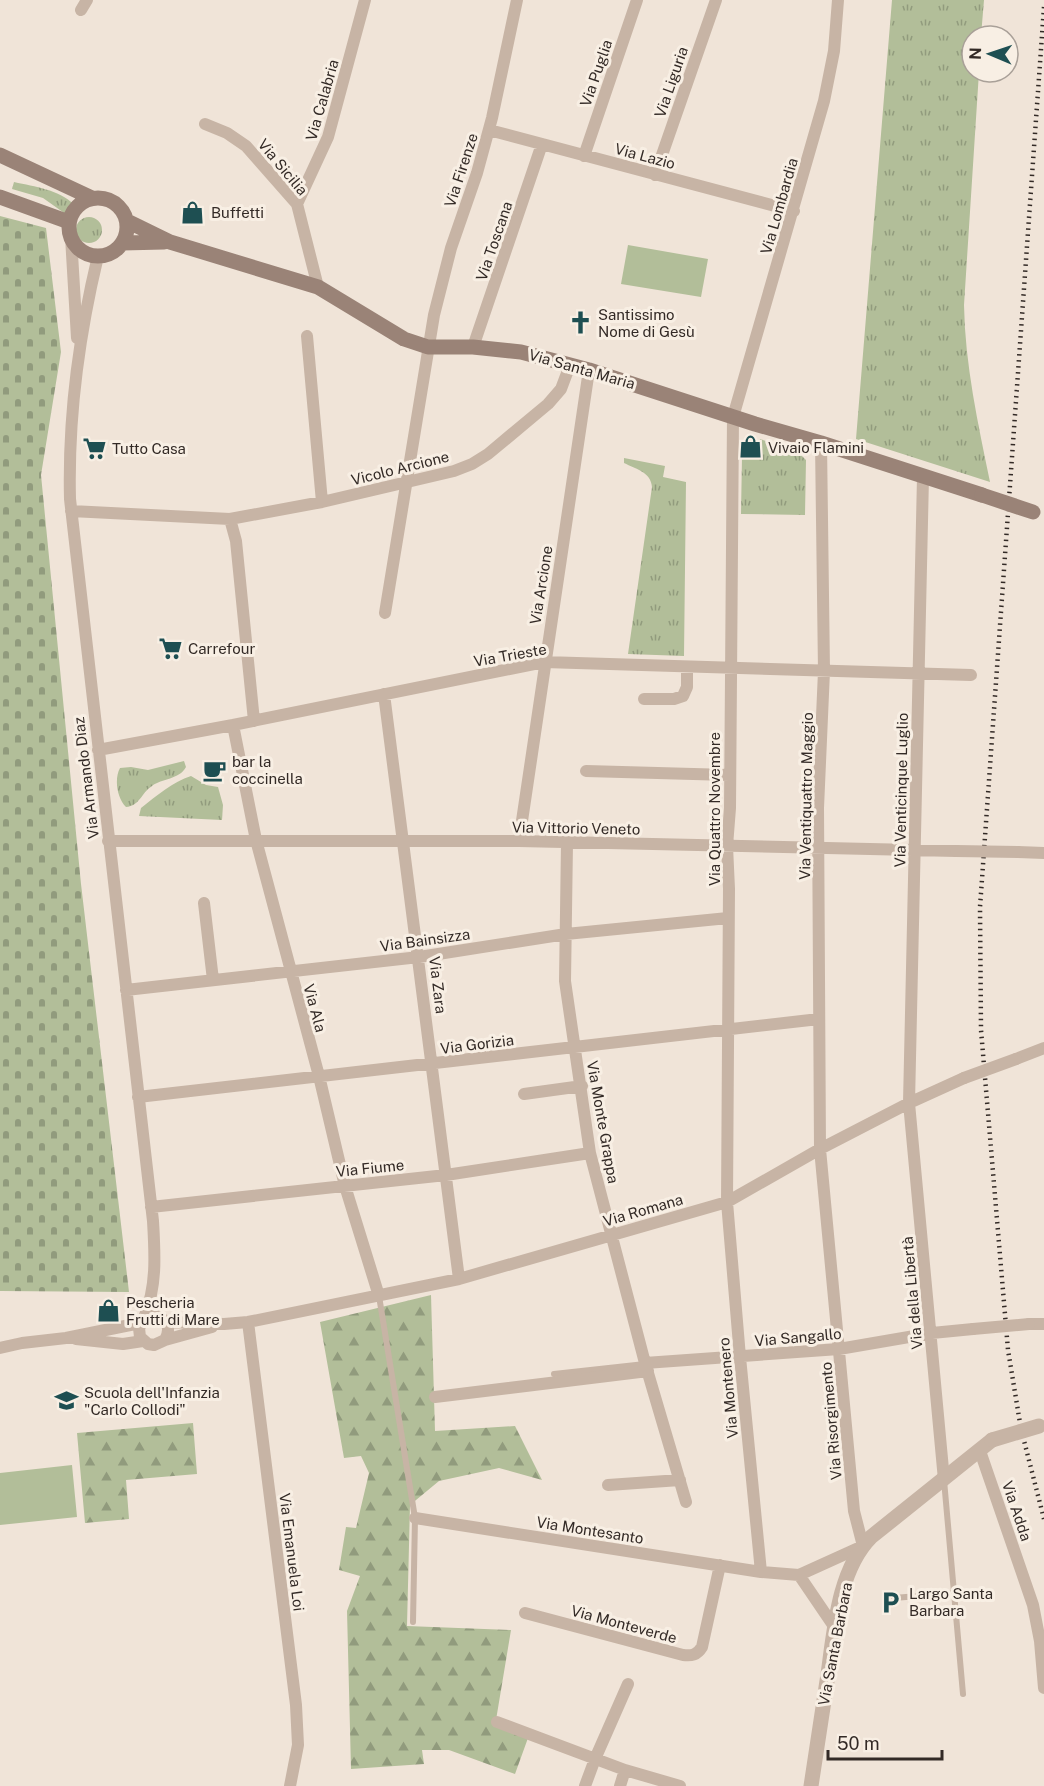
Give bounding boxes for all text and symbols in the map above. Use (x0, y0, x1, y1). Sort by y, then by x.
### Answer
north arrow (960, 24, 1020, 84)
street label: Via Puglia (577, 37, 615, 109)
street label: Via Liguria (651, 44, 691, 120)
text: N (966, 47, 985, 60)
street label: Via Calabria (302, 57, 342, 143)
street label: Via Firenze (441, 131, 481, 209)
street label: Via Sicilia (255, 136, 311, 198)
street label: Via Lazio (613, 140, 677, 172)
street label: Via Lombardia (757, 156, 801, 256)
shop icon: Buffetti (180, 199, 206, 225)
street label: Via Toscana (472, 199, 516, 283)
place label: Buffetti (211, 204, 264, 221)
place label: Santissimo Nome di Gesù (598, 306, 695, 340)
church icon: Santissimo Nome di Gesù (567, 310, 593, 336)
street label: Via Santa Maria (527, 346, 637, 392)
shop icon: Vivaio Flamini (737, 434, 763, 460)
supermarket icon: Tutto Casa (81, 435, 107, 461)
place label: Vivaio Flamini (768, 439, 864, 456)
place label: Tutto Casa (112, 440, 186, 457)
street label: Vicolo Arcione (349, 448, 451, 488)
street label: Via Arcione (526, 544, 556, 626)
supermarket icon: Carrefour (157, 635, 183, 661)
place label: Carrefour (188, 640, 255, 657)
street label: Via Trieste (472, 640, 548, 670)
street label: Via Ventiquattro Maggio (796, 712, 816, 880)
street label: Via Venticinque Luglio (891, 712, 911, 868)
street label: Via Armando Diaz (70, 716, 102, 840)
street label: Via Quattro Novembre (706, 732, 723, 886)
place label: bar la coccinella (232, 753, 303, 787)
cafe icon: bar la coccinella (201, 757, 227, 783)
street label: Via Vittorio Veneto (512, 818, 640, 838)
street label: Via Bainsizza (379, 925, 471, 955)
street label: Via Zara (426, 955, 450, 1015)
street label: Via Ala (300, 982, 330, 1034)
street label: Via Gorizia (439, 1031, 515, 1057)
street label: Via Monte Grappa (584, 1059, 622, 1185)
street label: Via Fiume (335, 1156, 405, 1180)
street label: Via Romana (601, 1190, 685, 1230)
street label: Via della Libertà (899, 1236, 925, 1350)
place label: Pescheria Frutti di Mare (126, 1294, 220, 1328)
shop icon: Pescheria Frutti di Mare (95, 1298, 121, 1324)
street label: Via Sangallo (754, 1325, 842, 1349)
street label: Via Montenero (715, 1337, 741, 1439)
street label: Via Risorgimento (817, 1361, 845, 1481)
place label: Scuola dell'Infanzia "Carlo Collodi" (84, 1384, 220, 1418)
school or university icon: Scuola dell'Infanzia "Carlo Collodi" (53, 1388, 79, 1414)
street label: Via Adda (999, 1479, 1035, 1543)
street label: Via Emanuela Loi (276, 1492, 308, 1612)
street label: Via Montesanto (535, 1513, 645, 1547)
street label: Via Santa Barbara (815, 1581, 855, 1707)
place label: Largo Santa Barbara (909, 1585, 993, 1619)
parking icon: Largo Santa Barbara (878, 1589, 904, 1615)
street label: Via Monteverde (569, 1602, 679, 1646)
scale bar (828, 1723, 942, 1761)
text: 50 m (837, 1733, 880, 1754)

